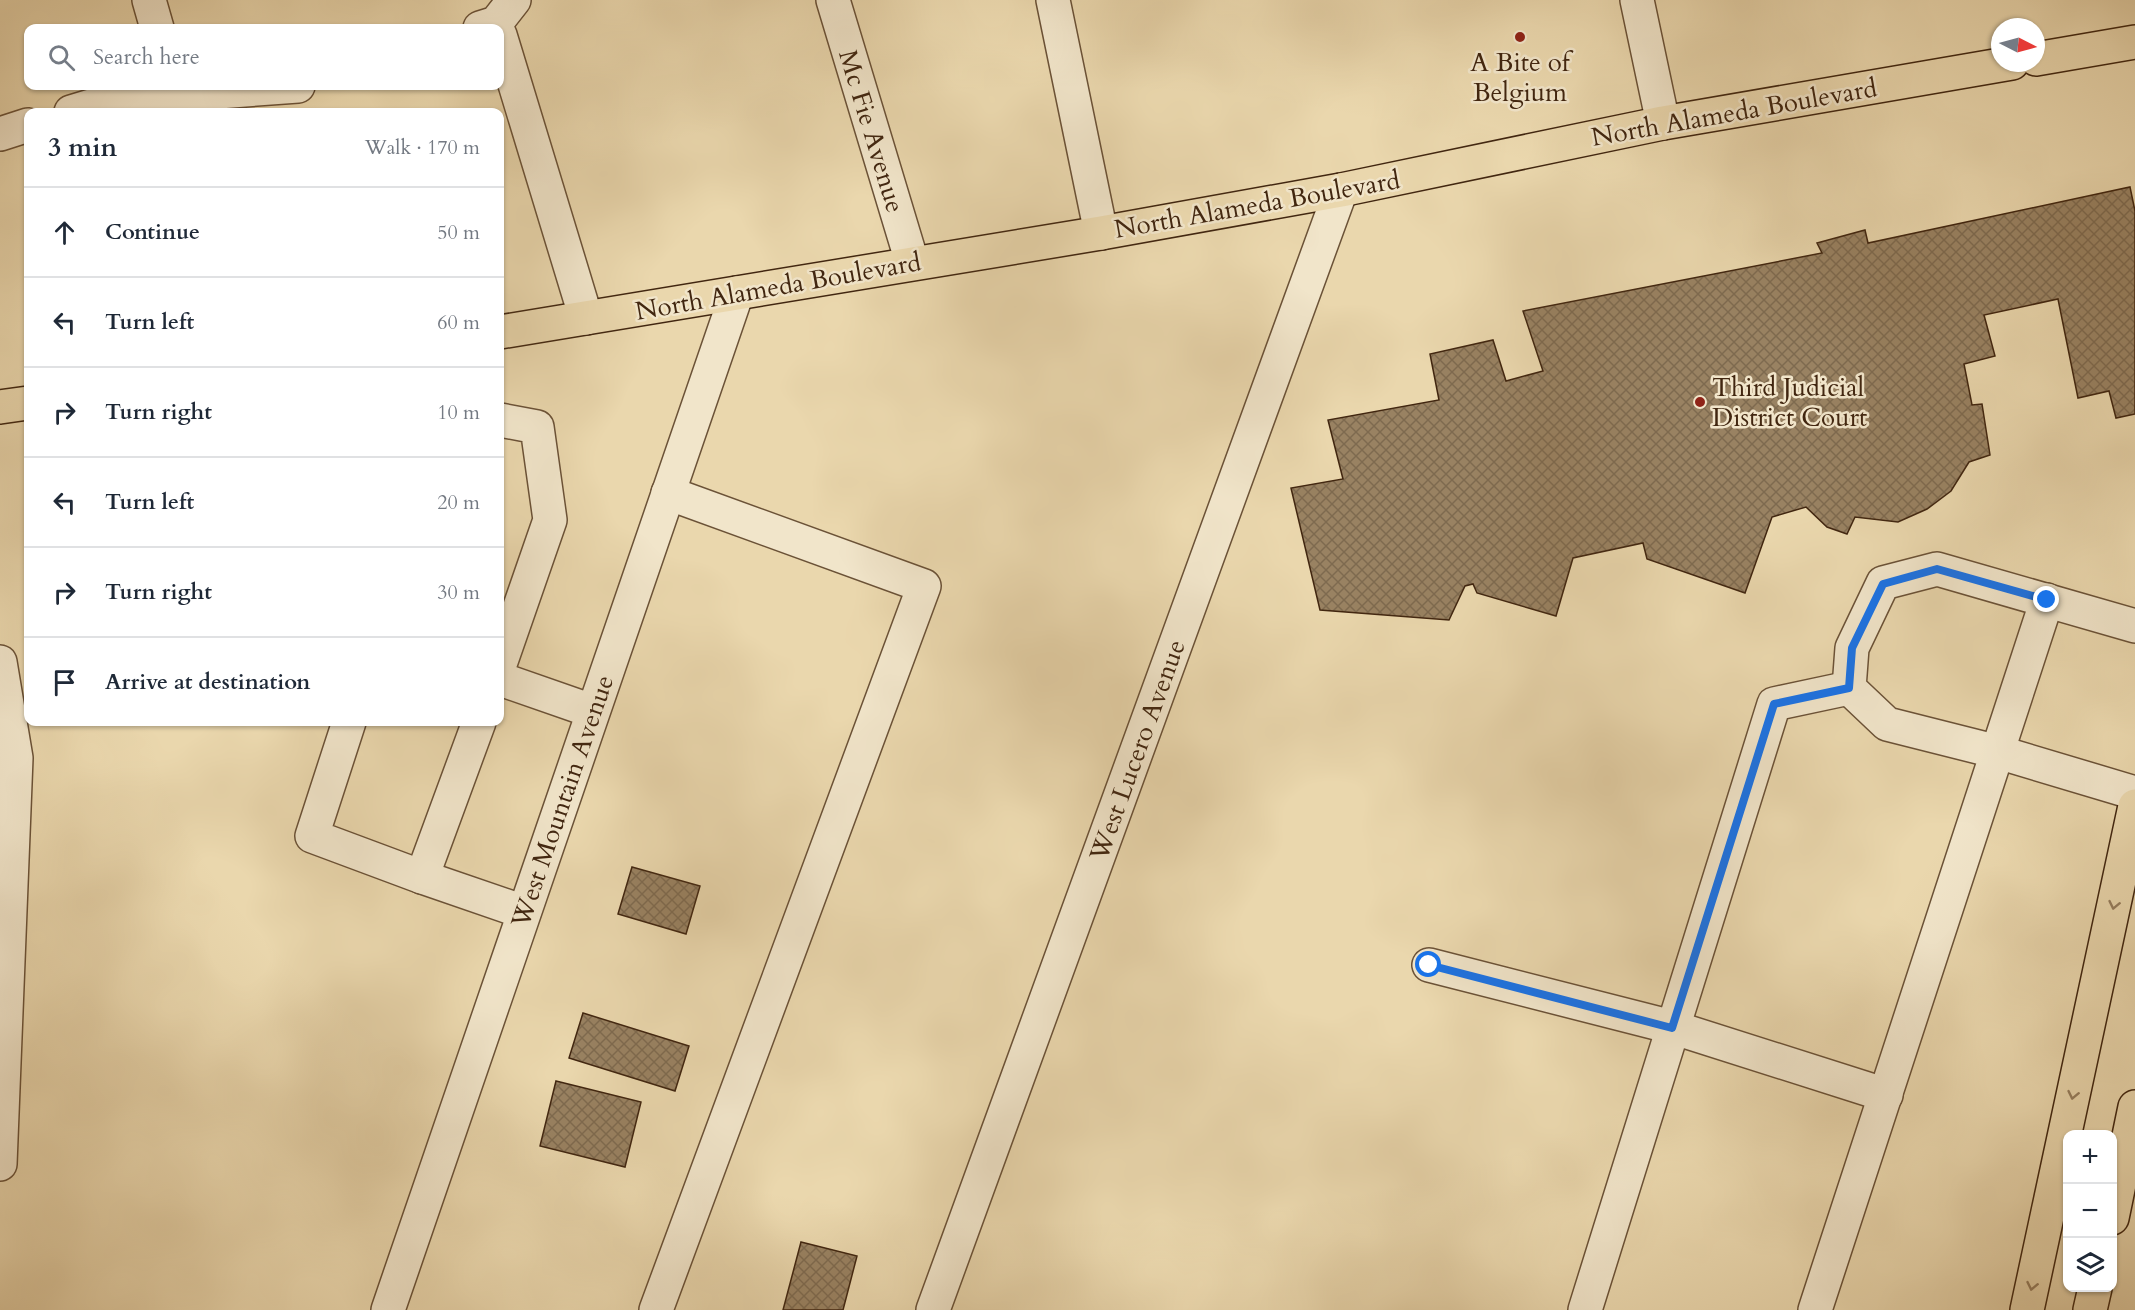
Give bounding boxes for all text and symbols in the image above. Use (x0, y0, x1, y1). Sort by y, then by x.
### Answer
north arrow (1991, 18, 2045, 72)
search box (24, 24, 504, 90)
marker: A Bite of Belgium (1513, 30, 1527, 44)
icon: search (45, 41, 78, 74)
text: Search here (93, 42, 200, 72)
street label: Mc Fie Avenue (830, 45, 913, 217)
place label: A Bite of Belgium (1470, 45, 1574, 110)
street label: North Alameda Boulevard (1588, 70, 1880, 155)
text: 3 min (48, 130, 117, 165)
text: Walk · 170 m (365, 134, 480, 161)
street label: North Alameda Boulevard (1111, 162, 1403, 247)
icon: ahead (48, 216, 81, 249)
text: Continue (105, 217, 200, 247)
text: 50 m (437, 219, 480, 246)
street label: North Alameda Boulevard (632, 244, 924, 329)
icon: left (48, 306, 81, 339)
text: Turn left (105, 307, 194, 337)
text: 60 m (437, 309, 480, 336)
place label: Third Judicial District Court (1712, 370, 1867, 435)
marker: Third Judicial District Court (1693, 395, 1707, 409)
icon: right (48, 396, 81, 429)
text: Turn right (105, 397, 212, 427)
text: 10 m (437, 399, 480, 426)
icon: left (48, 486, 81, 519)
text: Turn left (105, 487, 194, 517)
text: 20 m (437, 489, 480, 516)
icon: right (48, 576, 81, 609)
text: Turn right (105, 577, 212, 607)
text: 30 m (437, 579, 480, 606)
route end (2033, 586, 2059, 612)
street label: West Lucero Avenue (1081, 635, 1194, 867)
icon: arrive (48, 666, 81, 699)
text: Arrive at destination (105, 667, 310, 697)
street label: West Mountain Avenue (502, 670, 622, 933)
one-way arrow (2108, 899, 2121, 909)
route start (1415, 951, 1441, 977)
one-way arrow (2067, 1090, 2080, 1100)
map controls (2063, 1130, 2117, 1292)
button: + (2063, 1130, 2117, 1184)
button: − (2063, 1184, 2117, 1238)
button: layers (2063, 1238, 2117, 1292)
one-way arrow (2026, 1281, 2039, 1291)

